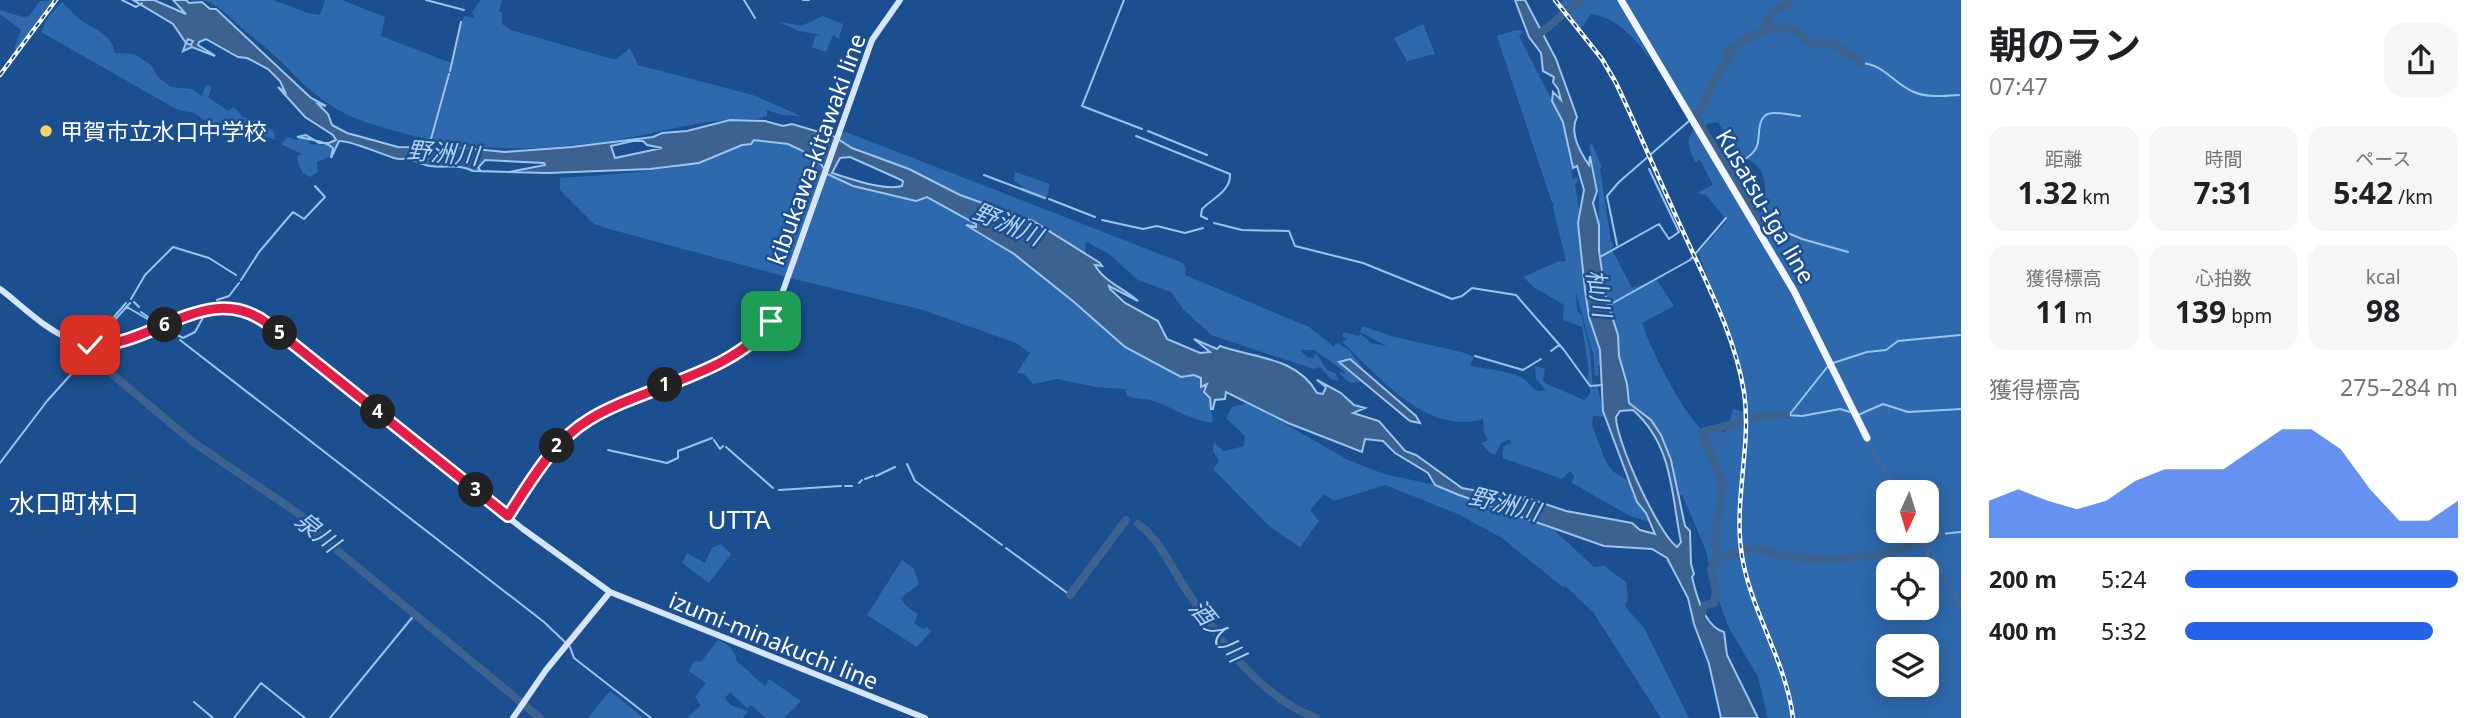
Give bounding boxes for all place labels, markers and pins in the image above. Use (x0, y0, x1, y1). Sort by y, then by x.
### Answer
place label: 甲賀市立水口中学校 (60, 115, 267, 147)
marker: 甲賀市立水口中学校 (38, 123, 54, 139)
pin (741, 291, 801, 351)
pin: 6 (148, 308, 182, 342)
pin (60, 315, 120, 375)
pin: 5 (262, 316, 298, 350)
pin: 1 (648, 368, 682, 402)
pin: 4 (360, 394, 396, 430)
pin: 2 (540, 428, 574, 464)
pin: 3 (458, 472, 494, 508)

